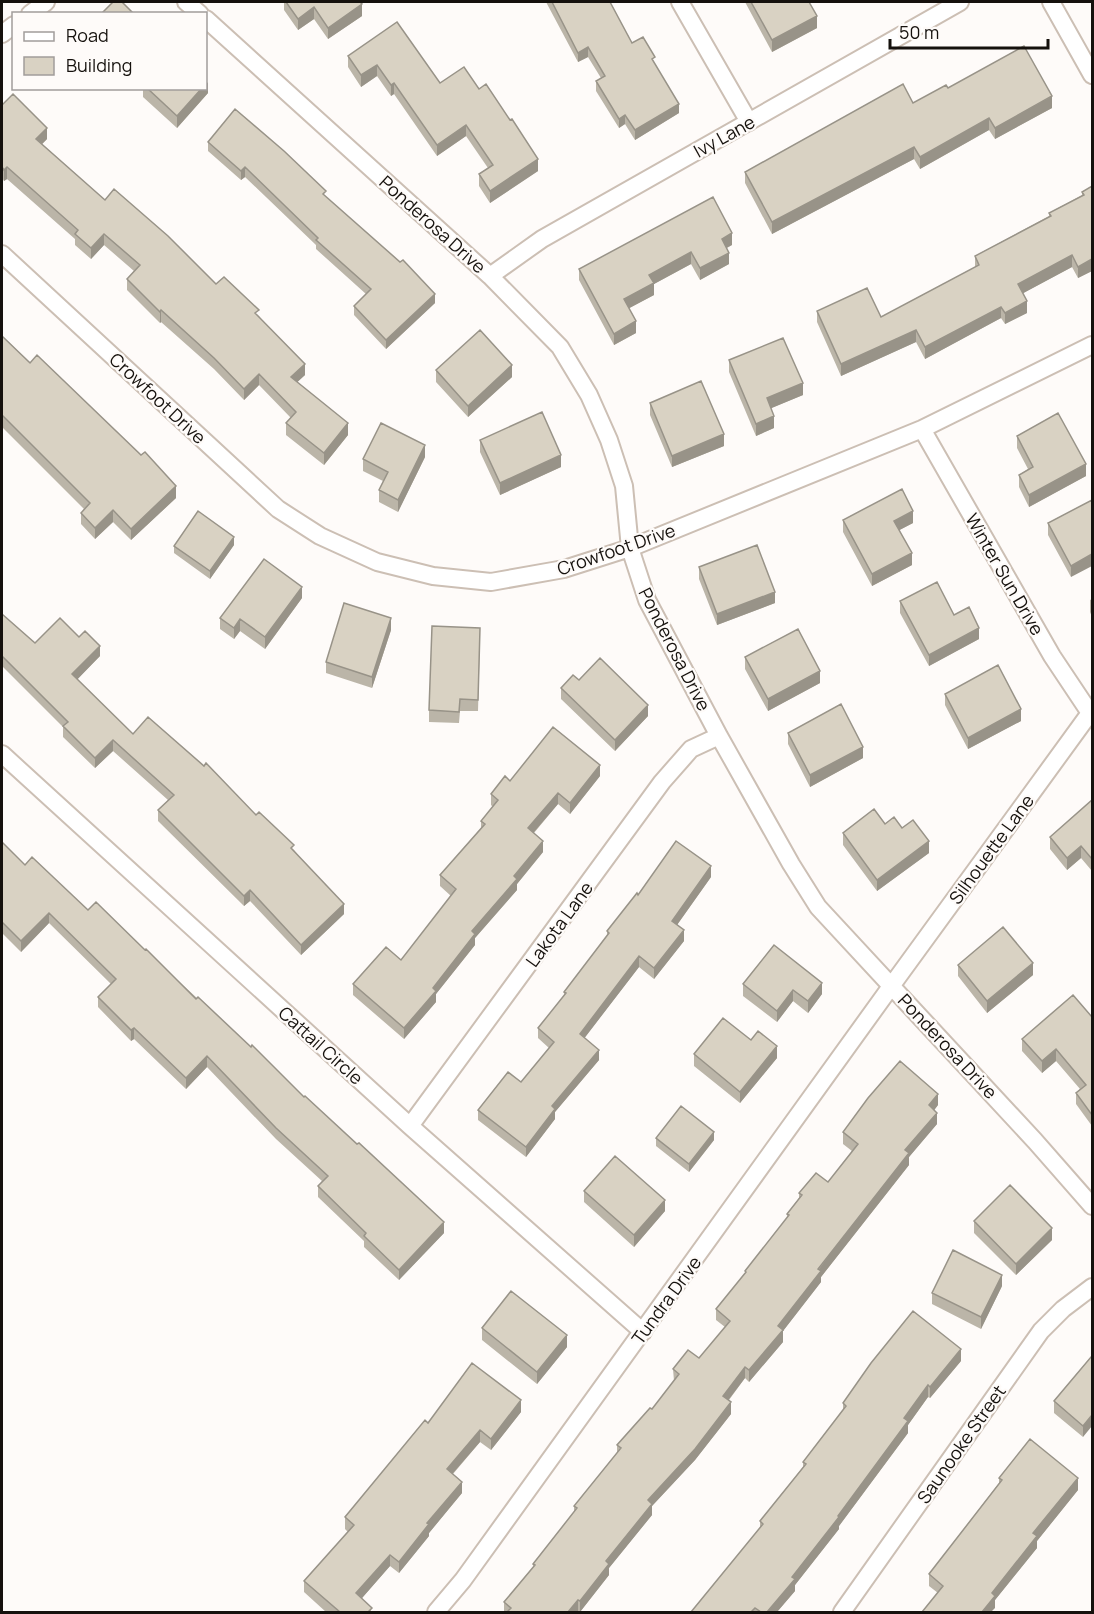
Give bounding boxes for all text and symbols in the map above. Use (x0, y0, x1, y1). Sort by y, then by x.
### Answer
legend (12, 12, 207, 90)
scale bar (890, 12, 1048, 50)
text: 50 m (899, 20, 939, 44)
text: Road (66, 23, 109, 47)
text: Building (66, 53, 132, 77)
street label: Ivy Lane (689, 109, 759, 163)
street label: Ponderosa Drive (375, 170, 491, 278)
street label: Crowfoot Drive (105, 347, 211, 449)
street label: Winter Sun Drive (960, 509, 1050, 639)
street label: Crowfoot Drive (554, 518, 678, 580)
street label: Ponderosa Drive (634, 583, 716, 715)
street label: Silhouette Lane (943, 789, 1039, 909)
street label: Lakota Lane (520, 877, 598, 971)
street label: Ponderosa Drive (893, 988, 1003, 1104)
street label: Cattail Circle (274, 1001, 368, 1089)
street label: Tundra Drive (626, 1251, 706, 1349)
street label: Saunooke Street (911, 1380, 1011, 1508)

